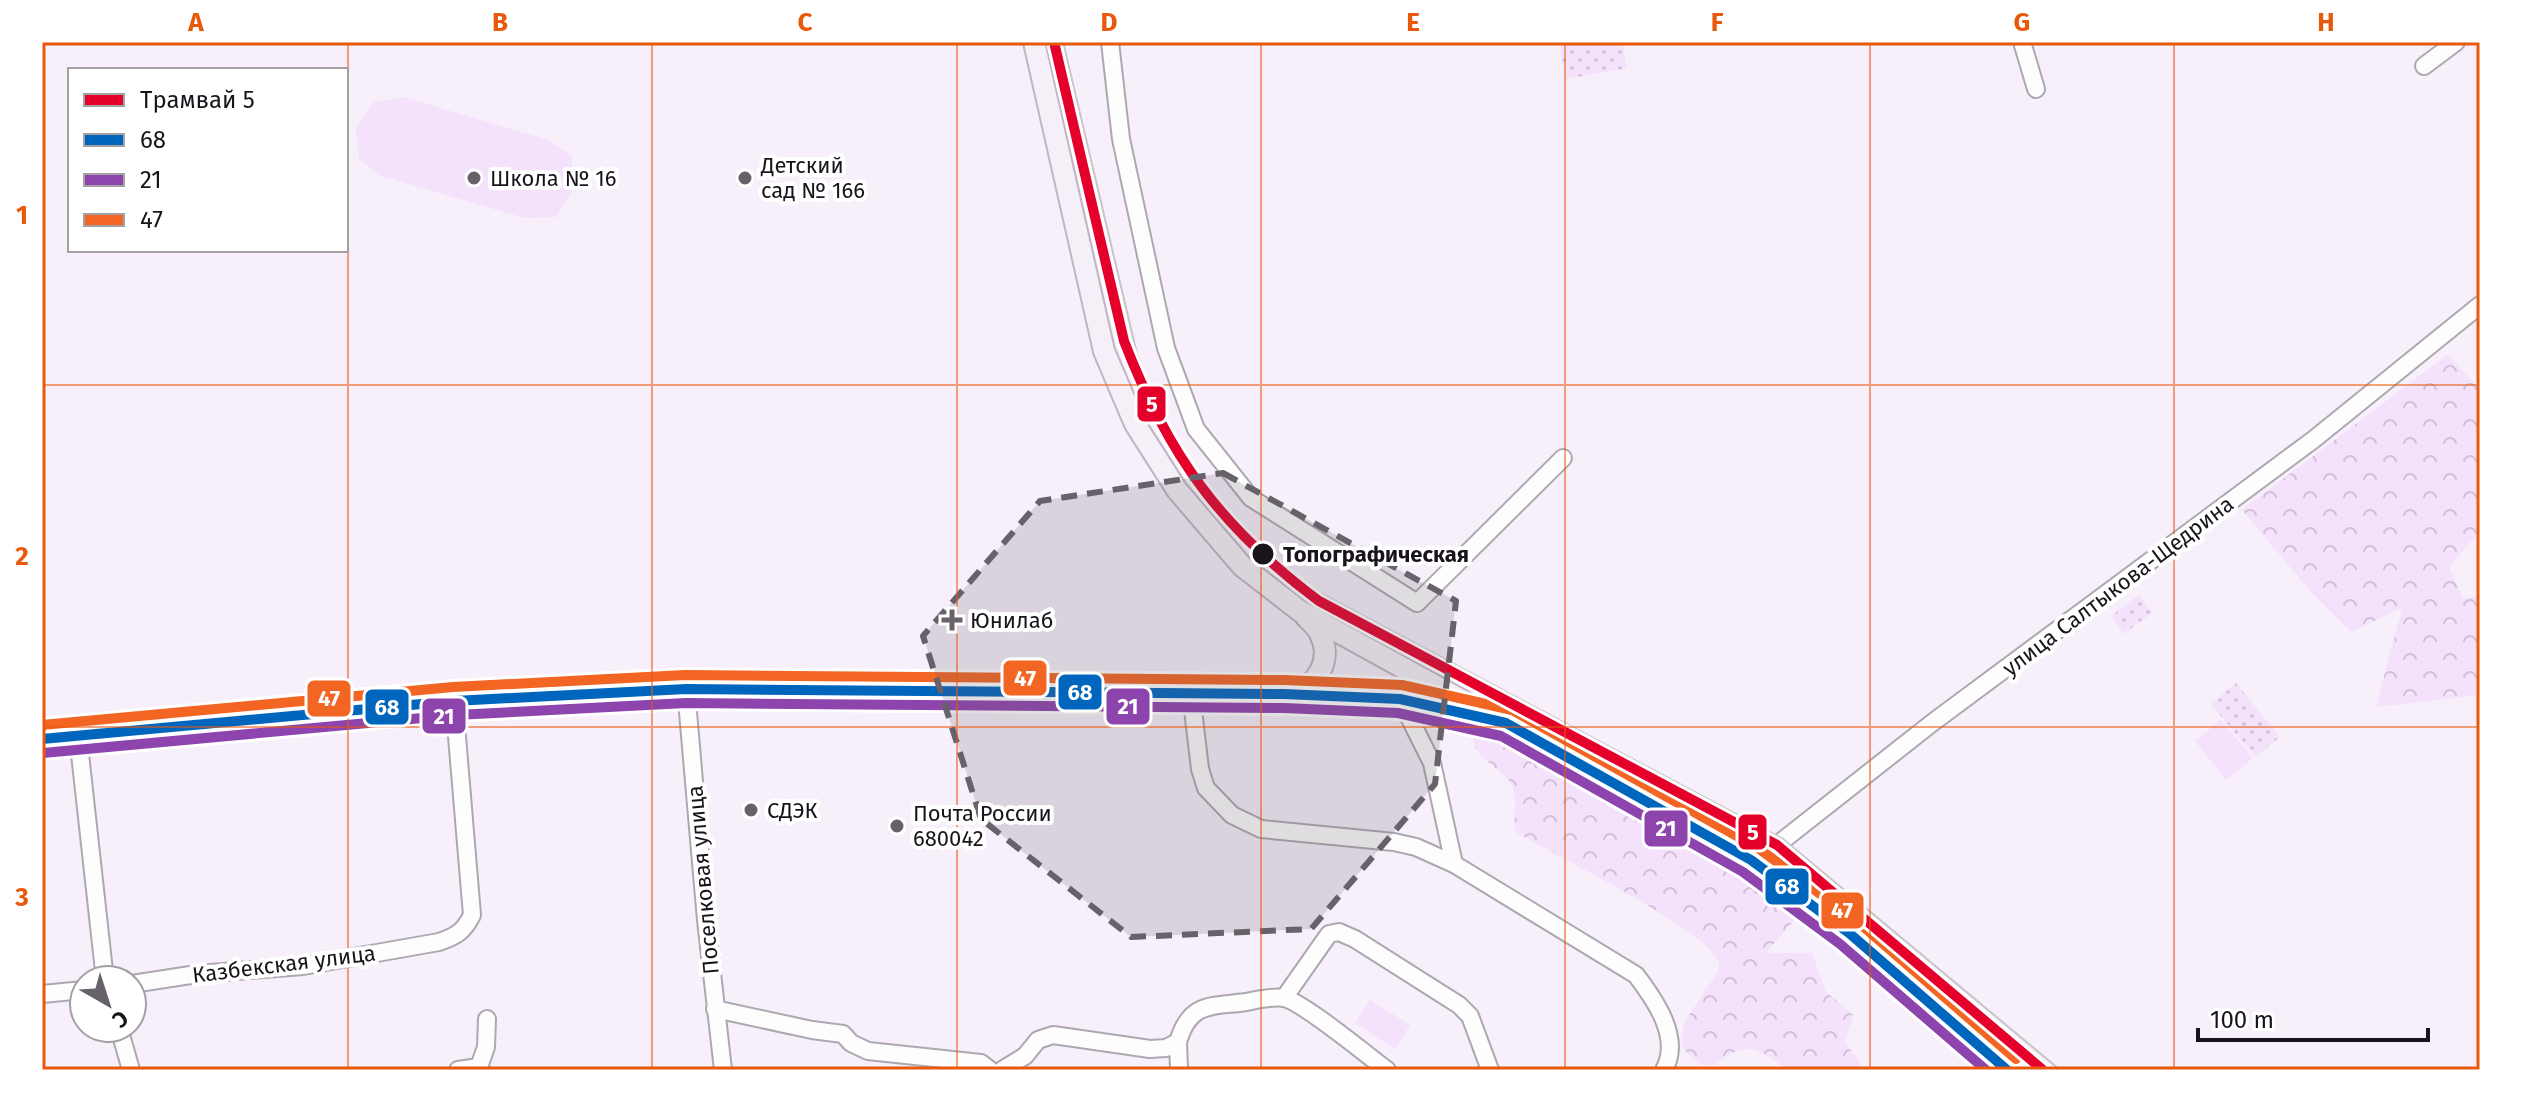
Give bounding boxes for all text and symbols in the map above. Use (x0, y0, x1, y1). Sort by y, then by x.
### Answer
text: A (187, 7, 204, 38)
text: B (492, 7, 508, 38)
text: C (798, 7, 813, 38)
text: D (1101, 7, 1118, 38)
text: E (1406, 7, 1420, 38)
text: F (1711, 7, 1724, 38)
text: G (2014, 7, 2030, 38)
text: H (2317, 7, 2335, 38)
legend (68, 68, 348, 252)
text: Трамвай 5 (140, 86, 255, 114)
text: 68 (140, 126, 166, 154)
place label: Детский сад № 166 (760, 152, 865, 204)
place label: Школа № 16 (490, 165, 616, 192)
text: 21 (140, 166, 162, 194)
marker: Школа № 16 (465, 169, 483, 187)
marker: Детский сад № 166 (736, 169, 754, 187)
text: 1 (16, 200, 28, 231)
text: 47 (140, 206, 163, 234)
line badge: 5 (1136, 385, 1167, 423)
text: 5 (1146, 391, 1158, 418)
street label: улица Салтыкова-Щедрина (1997, 490, 2239, 682)
text: 2 (15, 541, 29, 572)
marker: Топографическая (1250, 541, 1276, 567)
place label: Топографическая (1283, 541, 1469, 568)
place label: Юнилаб (970, 607, 1053, 634)
marker: Юнилаб (941, 609, 963, 631)
line badge: 47 (1002, 659, 1048, 697)
text: 47 (1014, 665, 1036, 692)
line badge: 68 (1057, 673, 1103, 711)
line badge: 47 (306, 679, 352, 718)
text: 68 (1067, 679, 1093, 706)
text: 47 (318, 685, 340, 712)
line badge: 21 (1105, 687, 1151, 726)
line badge: 68 (364, 688, 410, 726)
text: 21 (1117, 693, 1139, 720)
text: 68 (374, 694, 400, 721)
line badge: 21 (421, 697, 467, 735)
text: 21 (433, 703, 455, 730)
street label: Поселковая улица (681, 784, 725, 976)
place label: СДЭК (767, 797, 818, 824)
place label: Почта России 680042 (913, 800, 1052, 852)
marker: СДЭК (742, 801, 760, 819)
line badge: 21 (1643, 809, 1689, 848)
line badge: 5 (1737, 813, 1768, 851)
text: 21 (1655, 815, 1677, 842)
marker: Почта России 680042 (888, 817, 906, 835)
text: 5 (1747, 819, 1759, 846)
line badge: 68 (1764, 867, 1810, 906)
text: 68 (1774, 873, 1800, 900)
text: 3 (14, 882, 29, 913)
line badge: 47 (1820, 891, 1865, 930)
text: 47 (1831, 897, 1853, 924)
street label: Казбекская улица (191, 939, 377, 989)
north arrow (68, 964, 148, 1044)
scale bar (2198, 992, 2428, 1042)
text: С (107, 1005, 134, 1034)
text: 100 m (2210, 1006, 2274, 1034)

